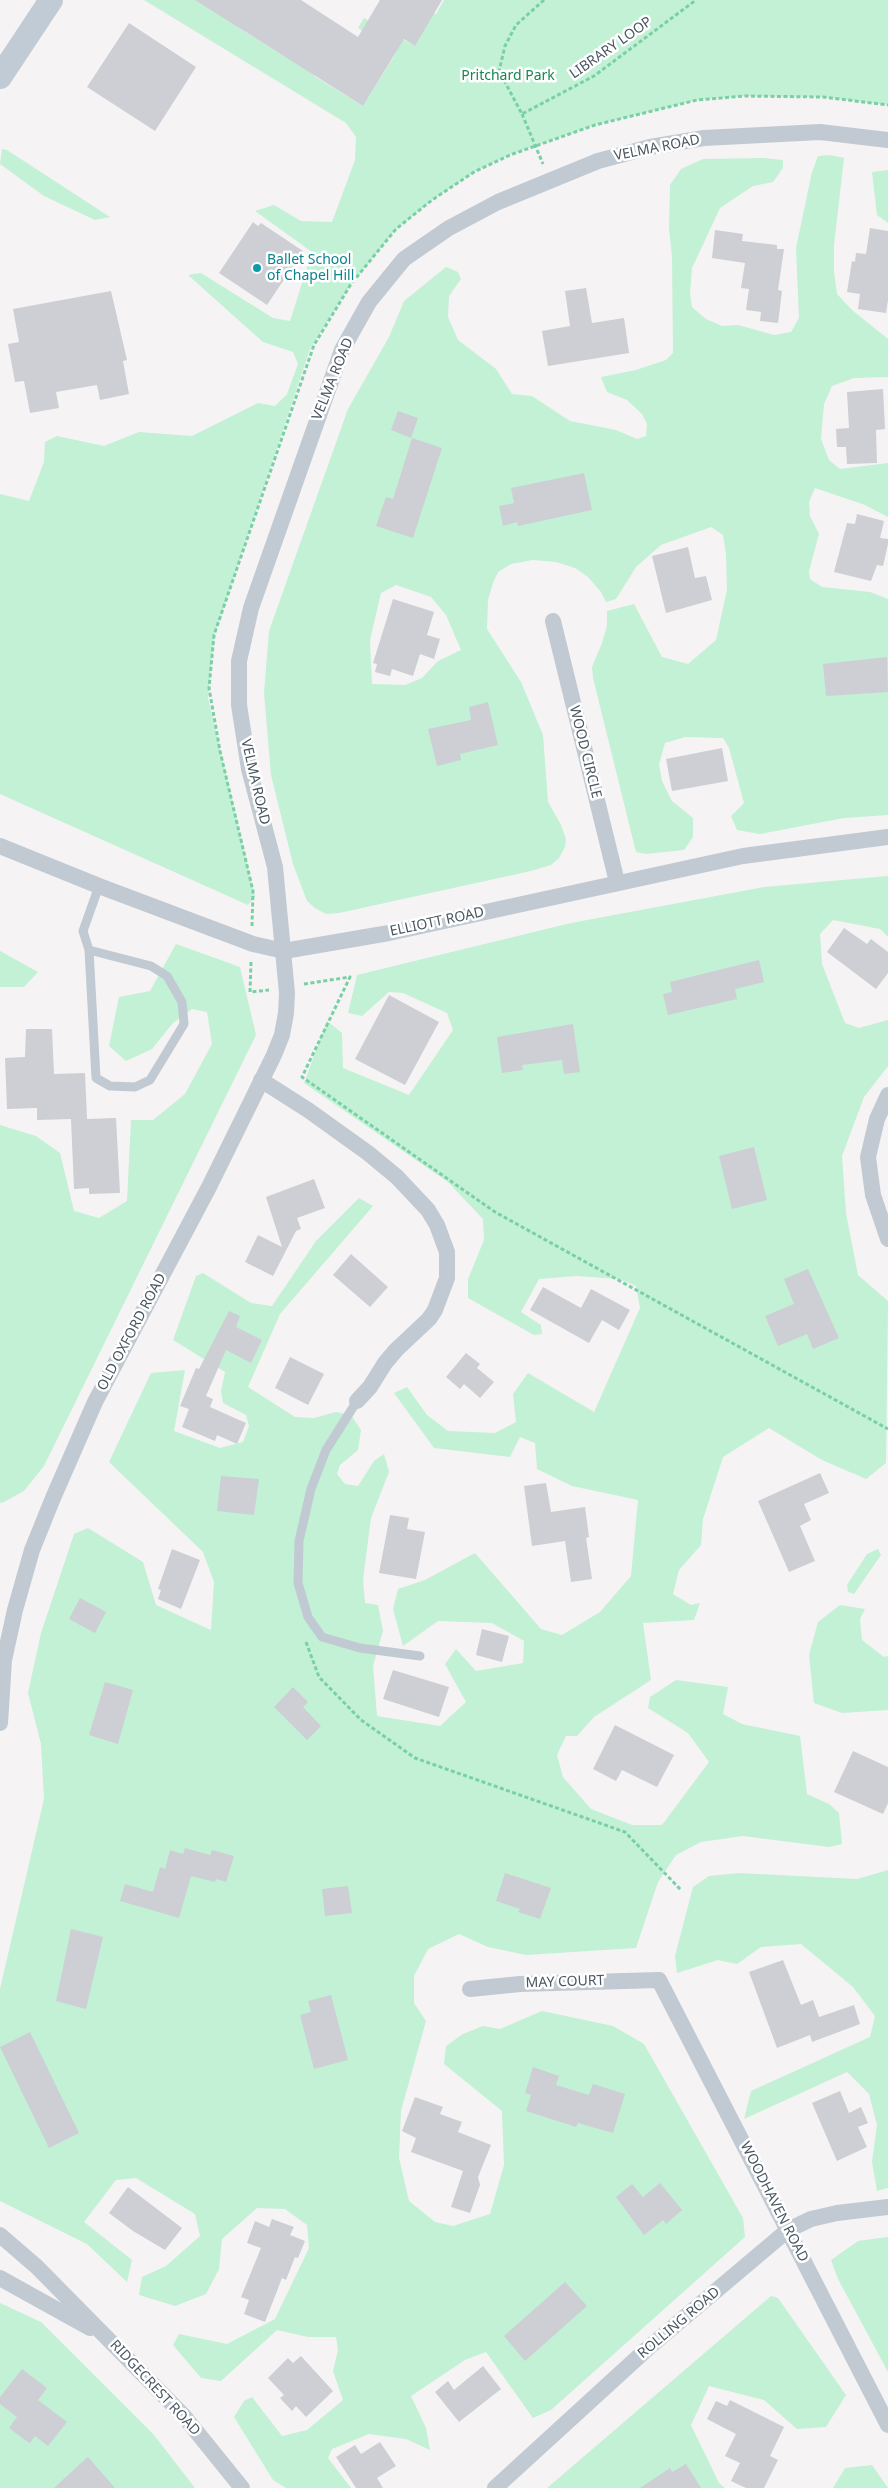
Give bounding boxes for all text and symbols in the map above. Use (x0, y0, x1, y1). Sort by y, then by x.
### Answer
street label: LIBRARY LOOP (567, 13, 655, 83)
park label: Pritchard Park (461, 68, 555, 84)
street label: VELMA ROAD (613, 131, 701, 165)
place label: Ballet School of Chapel Hill (267, 252, 354, 284)
marker: Ballet School of Chapel Hill (251, 262, 263, 274)
street label: VELMA ROAD (309, 335, 357, 423)
street label: WOOD CIRCLE (565, 704, 605, 800)
street label: VELMA ROAD (237, 738, 273, 826)
street label: ELLIOTT ROAD (388, 904, 486, 940)
street label: OLD OXFORD ROAD (94, 1271, 170, 1393)
street label: MAY COURT (525, 1972, 605, 1992)
street label: WOODHAVEN ROAD (736, 2139, 812, 2265)
street label: ROLLING ROAD (635, 2284, 723, 2362)
street label: RIDGECREST ROAD (106, 2337, 204, 2439)

